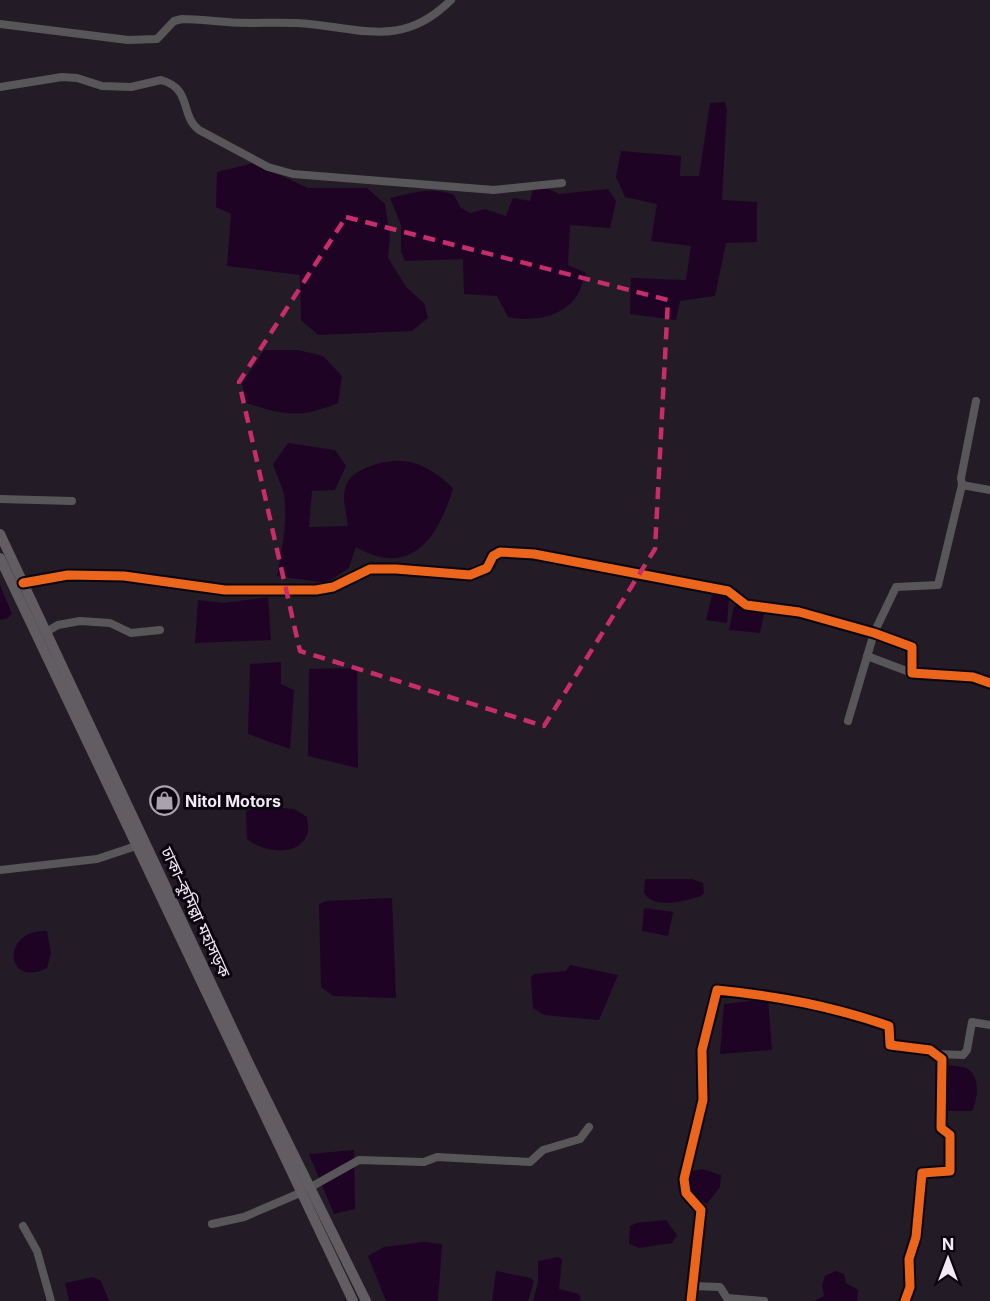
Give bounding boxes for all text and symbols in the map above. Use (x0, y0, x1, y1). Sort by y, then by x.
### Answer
shop icon: Nitol Motors (148, 785, 180, 817)
place label: Nitol Motors (185, 791, 281, 811)
street label: ঢাকা–কুমিল্লা মহাসড়ক (157, 843, 235, 981)
north arrow (918, 1229, 978, 1289)
text: N (942, 1234, 954, 1254)

